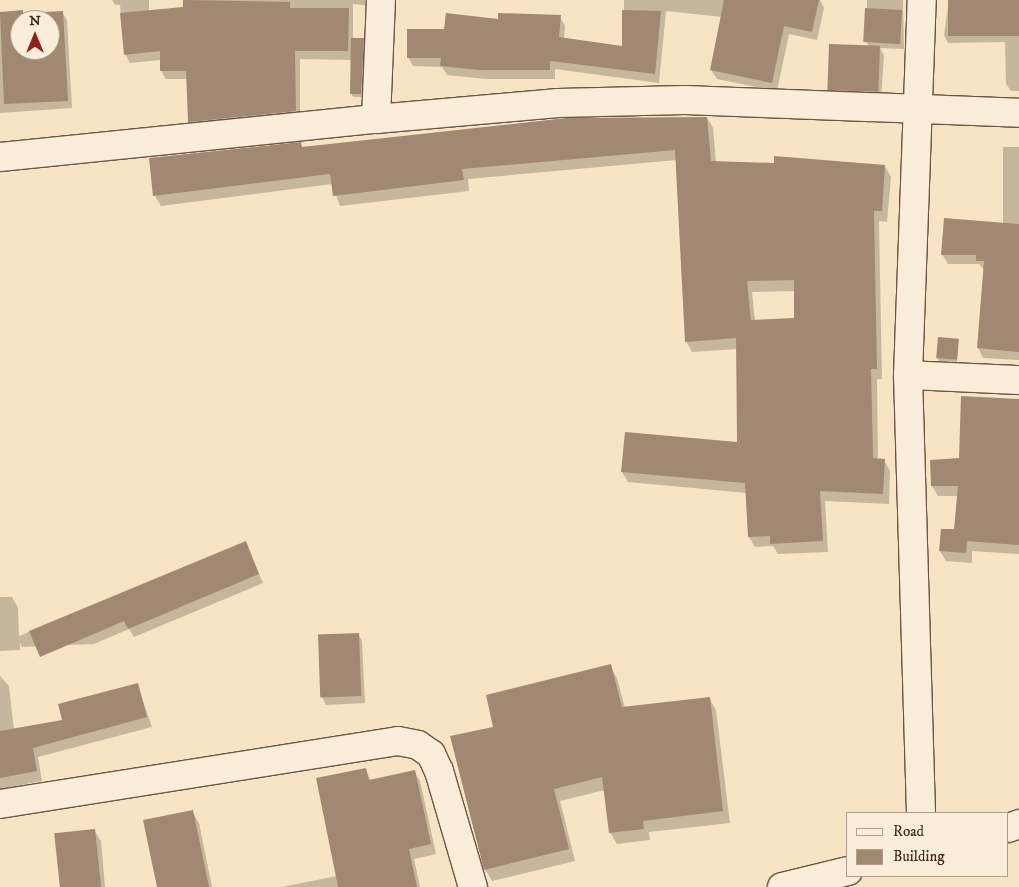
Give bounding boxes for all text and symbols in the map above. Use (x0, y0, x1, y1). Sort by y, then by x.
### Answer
north arrow (10, 10, 60, 60)
text: N (29, 12, 41, 30)
legend (846, 812, 1009, 877)
text: Road (893, 822, 924, 841)
text: Building (893, 847, 945, 866)

